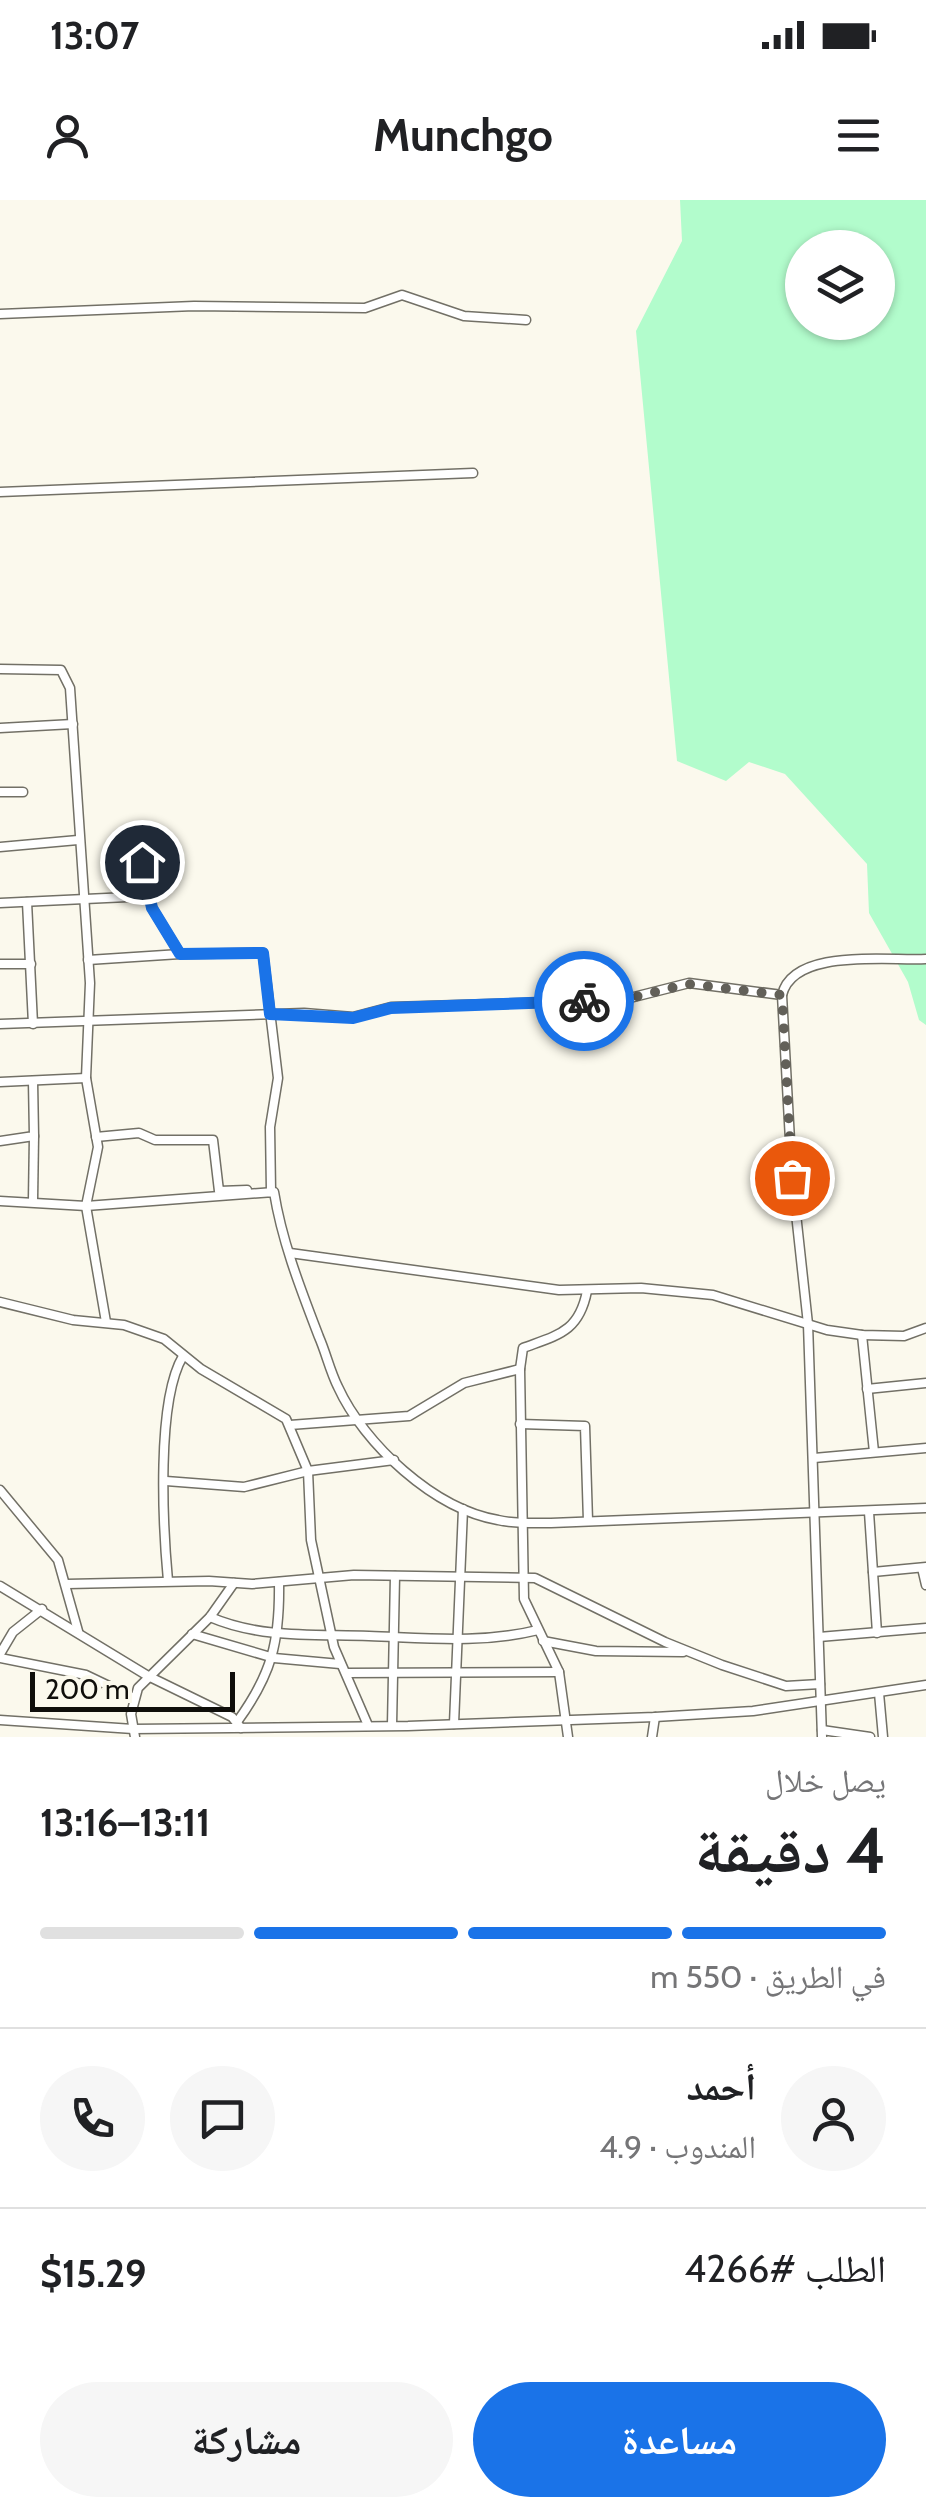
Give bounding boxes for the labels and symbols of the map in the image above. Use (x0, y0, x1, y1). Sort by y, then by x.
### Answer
pin (100, 820, 185, 905)
courier (534, 951, 634, 1051)
pin (750, 1136, 835, 1221)
scale bar (30, 1667, 235, 1712)

